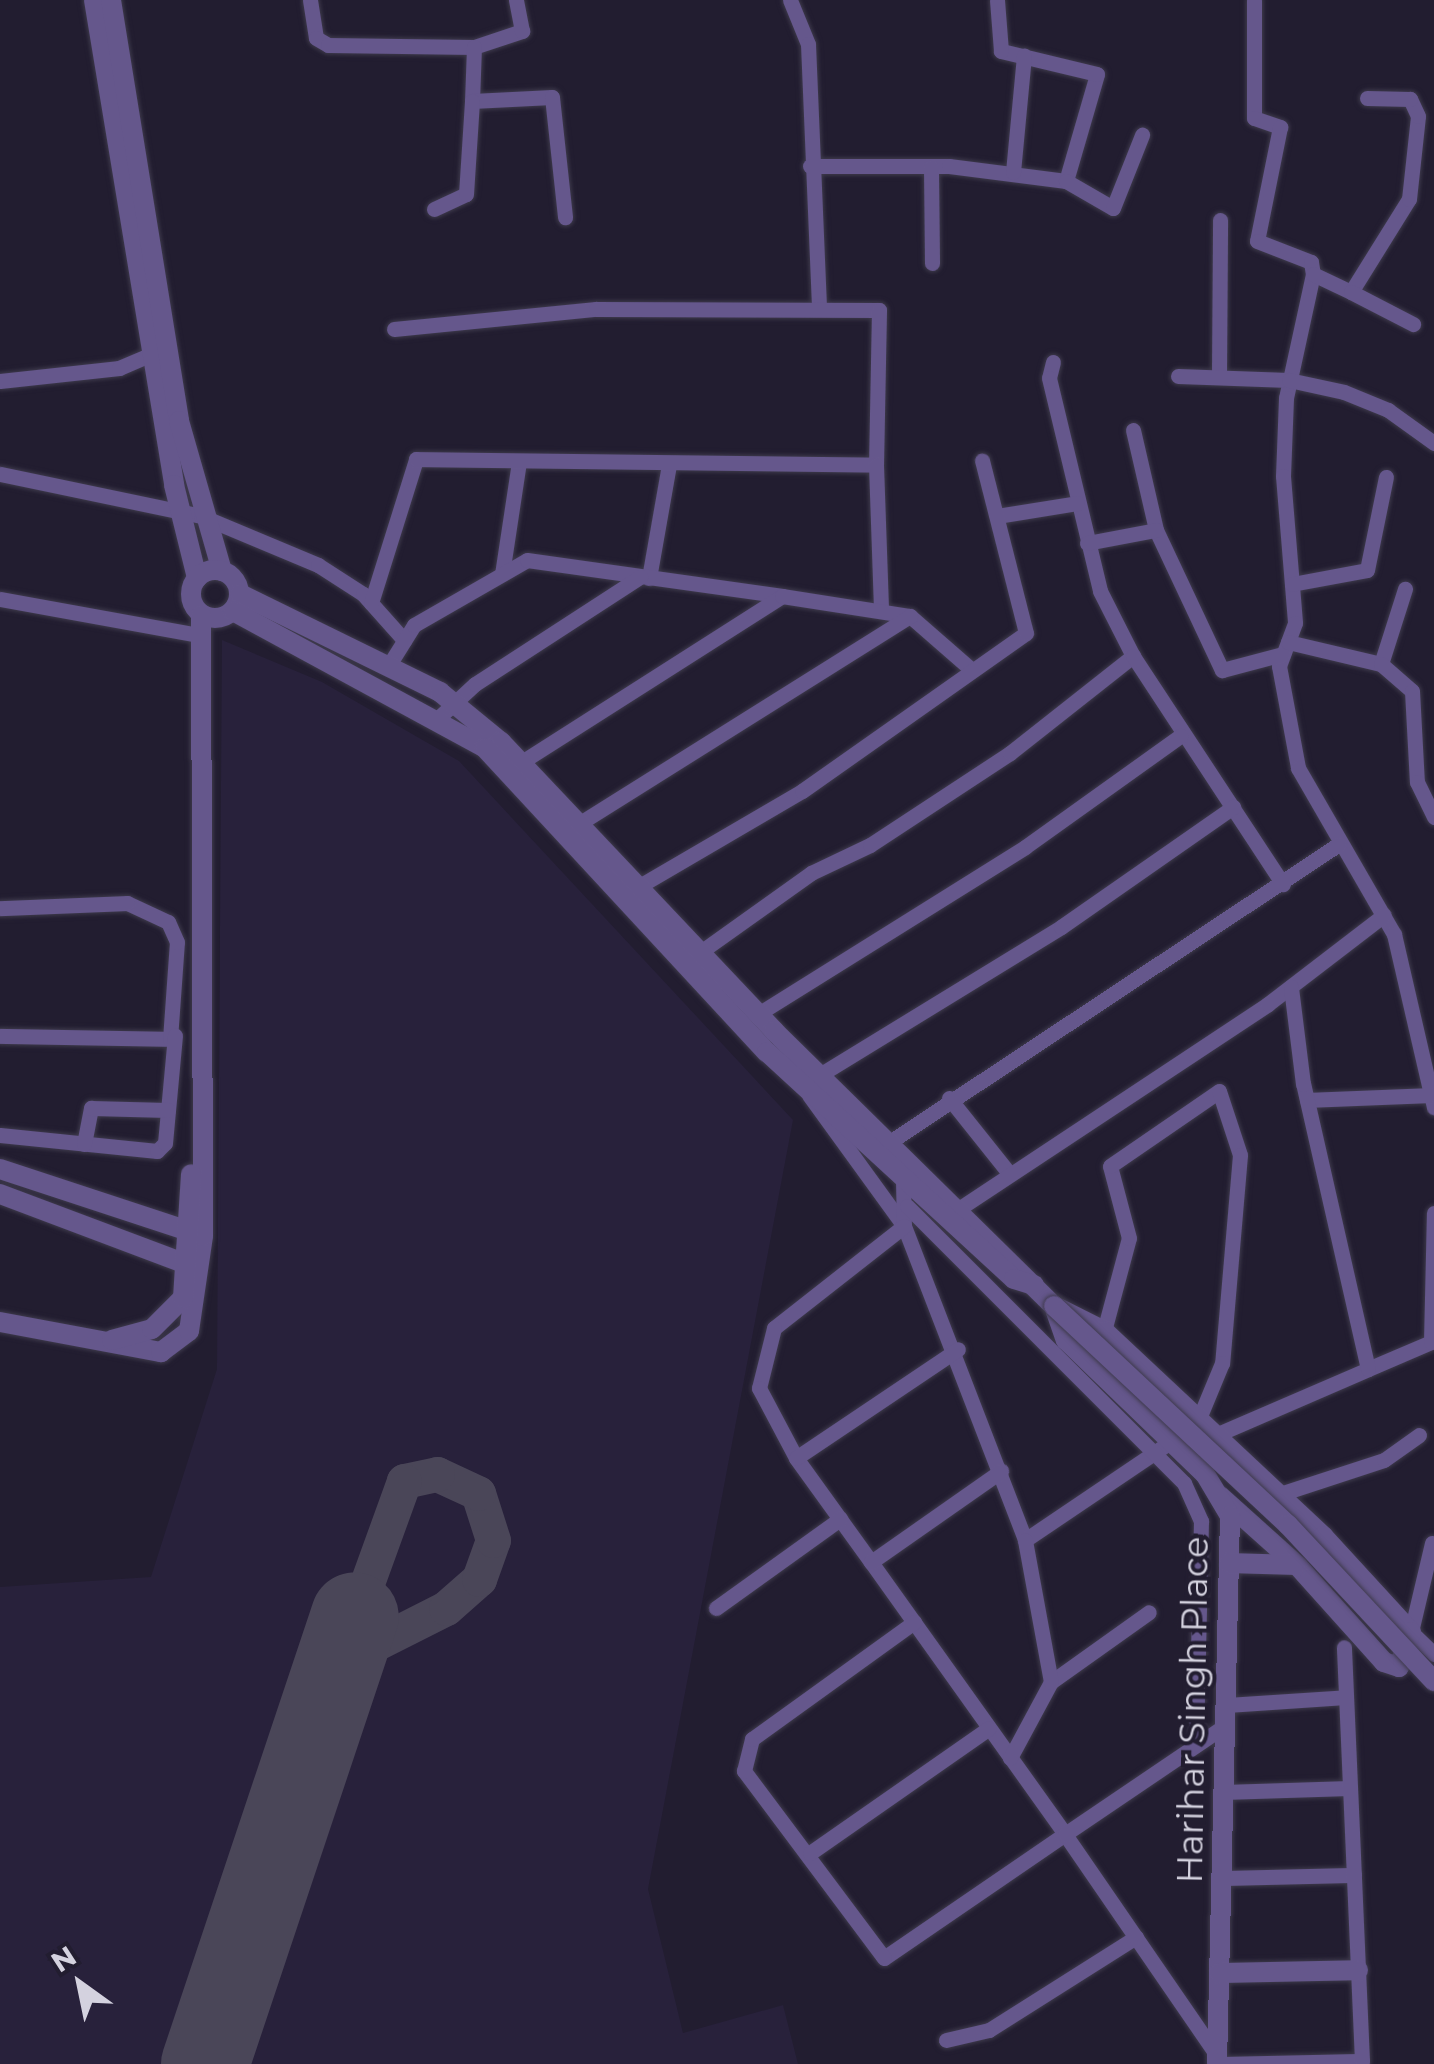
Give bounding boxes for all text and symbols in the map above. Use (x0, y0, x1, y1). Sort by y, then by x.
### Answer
street label: Harihar Singh Place (1169, 1536, 1217, 1884)
north arrow (30, 1934, 130, 2034)
text: N (45, 1938, 82, 1979)

